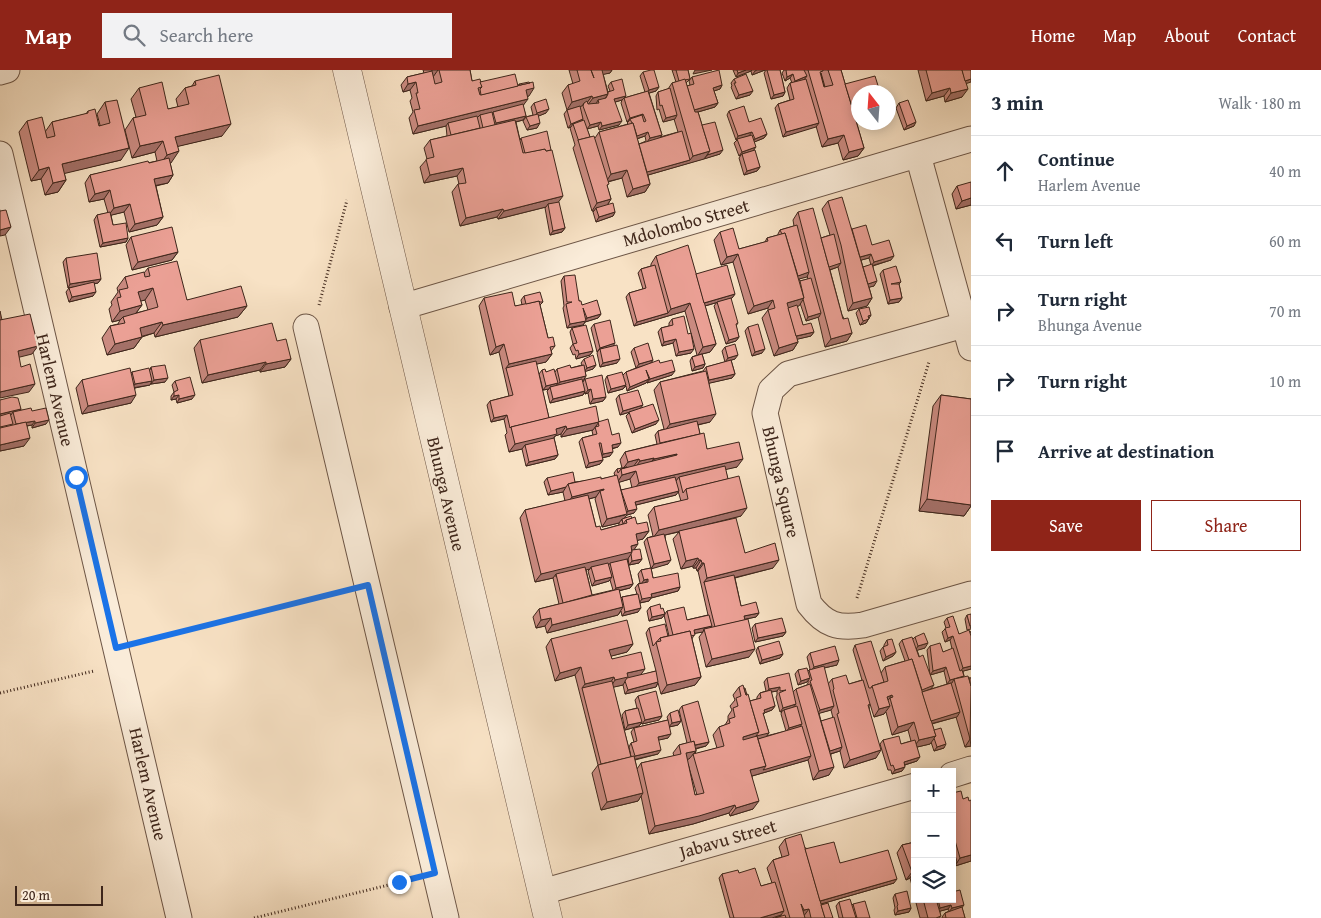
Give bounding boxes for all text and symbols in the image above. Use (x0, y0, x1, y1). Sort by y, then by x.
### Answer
search box (102, 13, 452, 58)
text: Map (25, 18, 72, 53)
icon: search (120, 21, 148, 49)
text: Search here (160, 21, 253, 49)
text: Home (1031, 22, 1075, 49)
text: Map (1103, 22, 1136, 49)
text: About (1164, 22, 1210, 49)
text: Contact (1238, 22, 1296, 49)
north arrow (851, 85, 896, 130)
text: 3 min (991, 87, 1043, 118)
text: Walk · 180 m (1218, 91, 1301, 115)
text: Continue (1038, 145, 1115, 173)
icon: ahead (991, 157, 1019, 185)
text: 40 m (1269, 159, 1301, 183)
text: Harlem Avenue (1038, 173, 1141, 197)
street label: Mdolombo Street (619, 191, 753, 253)
icon: left (991, 227, 1019, 255)
text: Turn left (1038, 227, 1113, 255)
text: 60 m (1269, 229, 1301, 253)
text: Turn right (1038, 285, 1127, 313)
icon: right (991, 297, 1019, 325)
text: 70 m (1269, 299, 1301, 323)
text: Bhunga Avenue (1038, 313, 1142, 337)
street label: Harlem Avenue (29, 331, 82, 449)
icon: right (991, 367, 1019, 395)
text: Turn right (1038, 367, 1127, 395)
text: 10 m (1269, 369, 1301, 393)
street label: Bhunga Square (756, 423, 807, 540)
street label: Bhunga Avenue (420, 434, 473, 554)
icon: arrive (991, 437, 1019, 465)
text: Arrive at destination (1038, 437, 1214, 465)
route start (65, 466, 88, 489)
button: Save (991, 500, 1141, 551)
button: Share (1151, 500, 1301, 551)
street label: Harlem Avenue (122, 725, 175, 843)
map controls (911, 768, 956, 903)
button: + (911, 768, 956, 813)
street label: Jabavu Street (674, 812, 780, 866)
button: − (911, 813, 956, 858)
button: layers (911, 858, 956, 903)
route end (388, 871, 411, 894)
scale bar (15, 883, 102, 906)
text: 20 m (22, 885, 50, 905)

